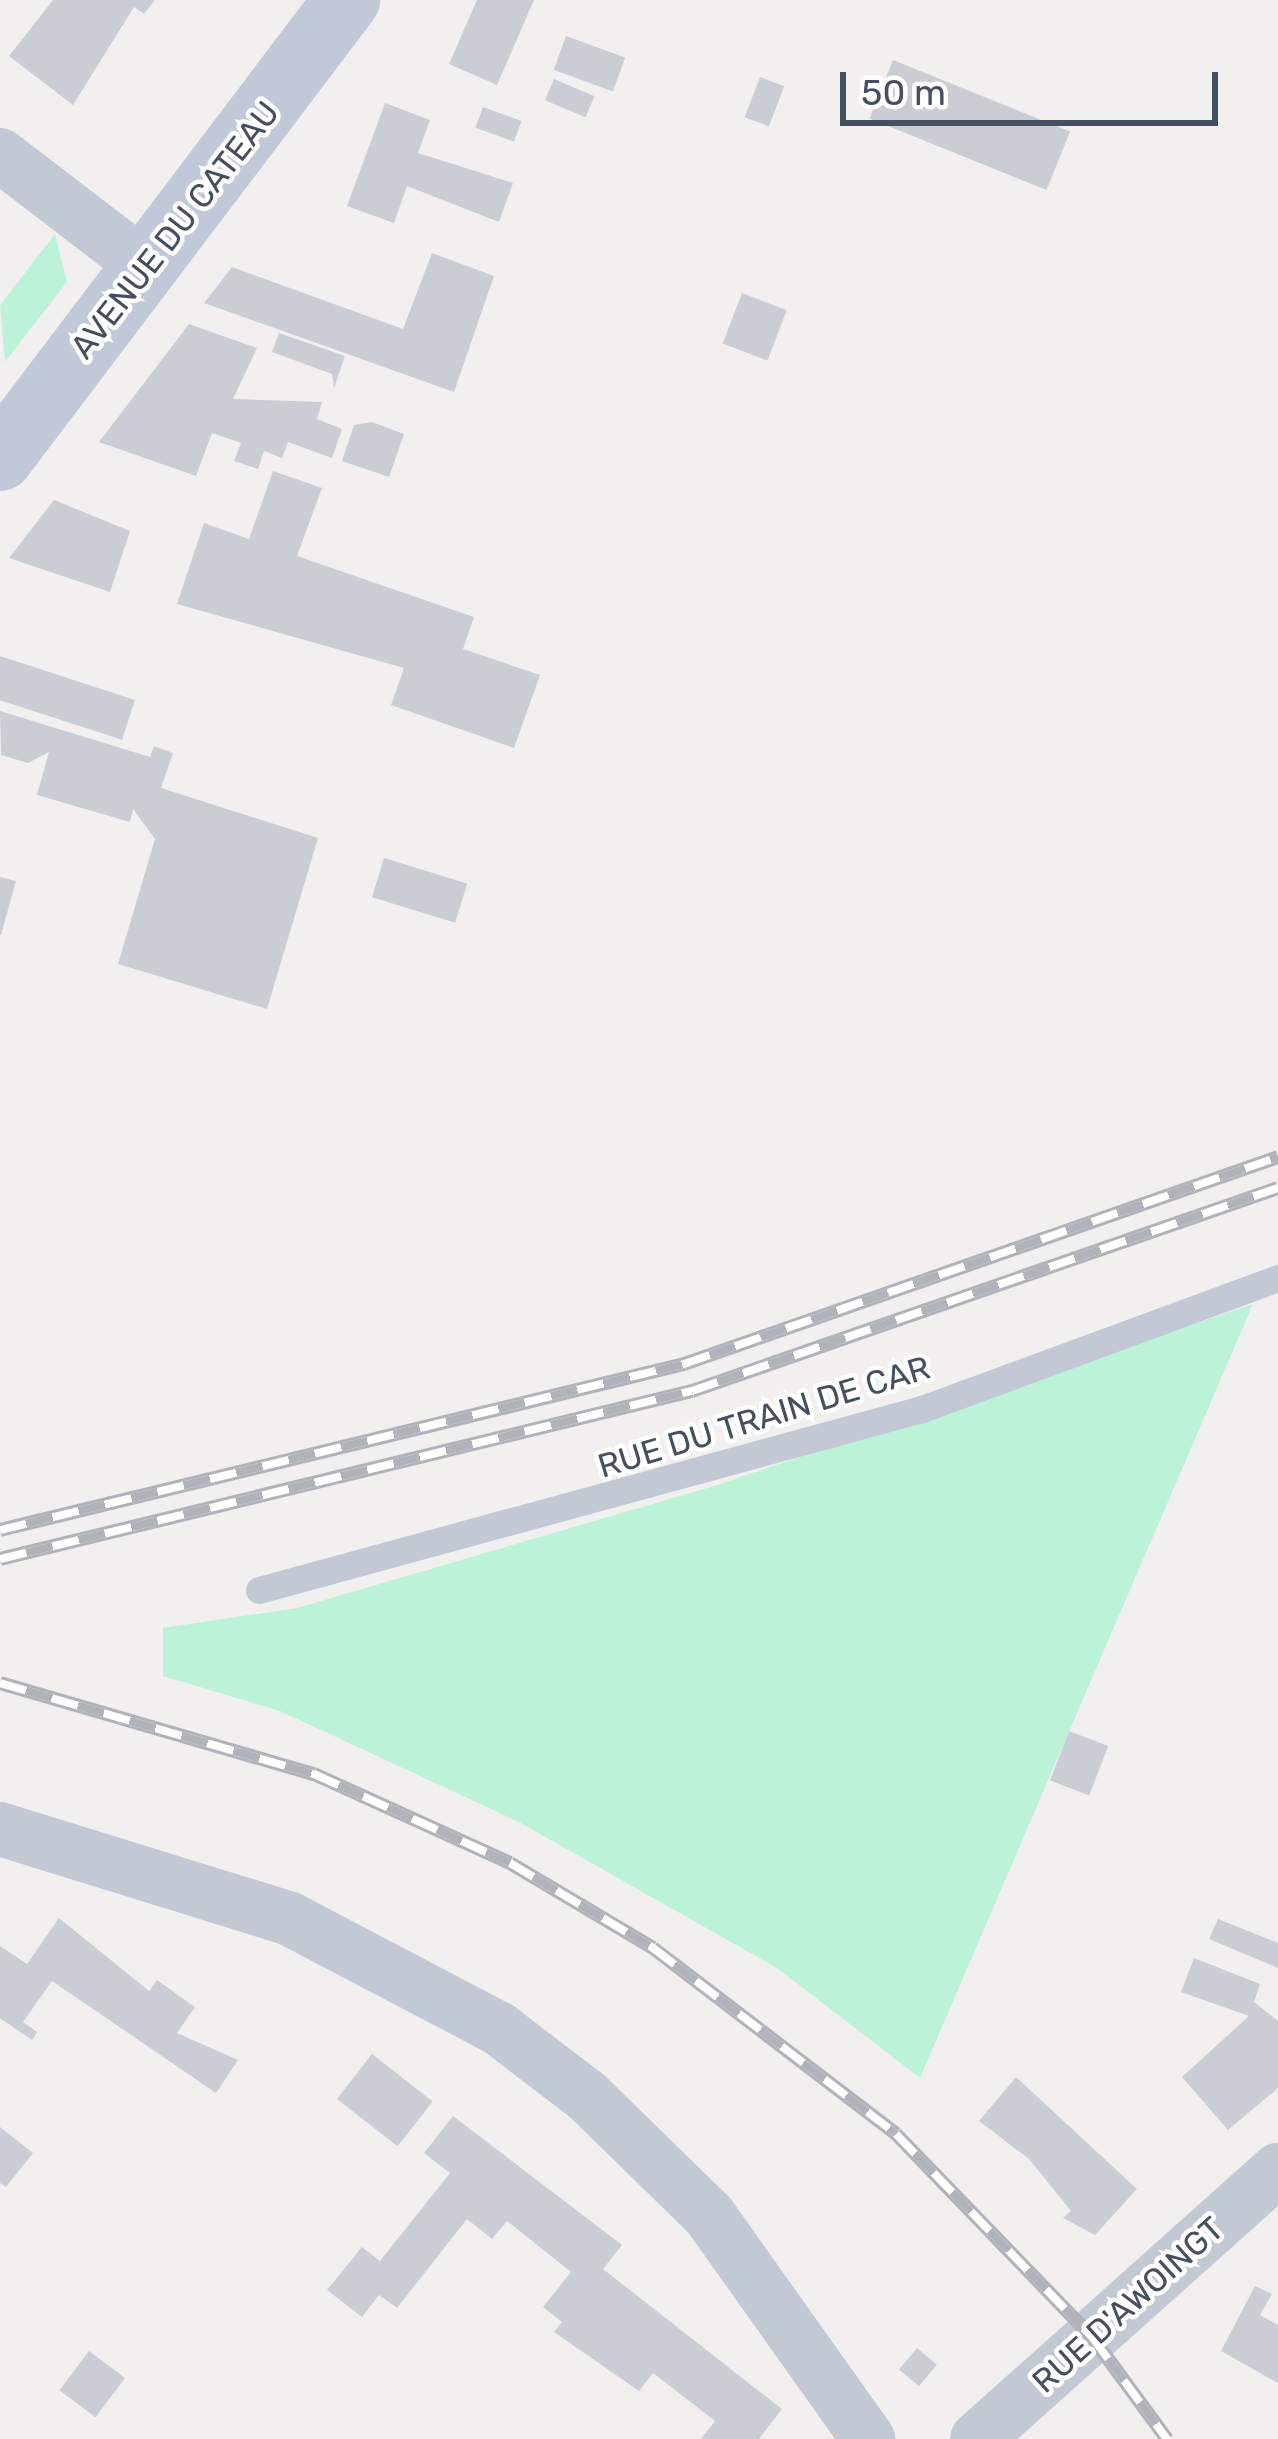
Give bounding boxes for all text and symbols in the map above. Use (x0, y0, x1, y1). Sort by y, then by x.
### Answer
scale bar (846, 48, 1224, 122)
text: 50 m (861, 71, 946, 114)
street label: AVENUE DU CATEAU (62, 93, 288, 367)
street label: RUE DU TRAIN DE CAR (593, 1347, 935, 1487)
street label: RUE D'AWOINGT (1024, 2209, 1232, 2401)

